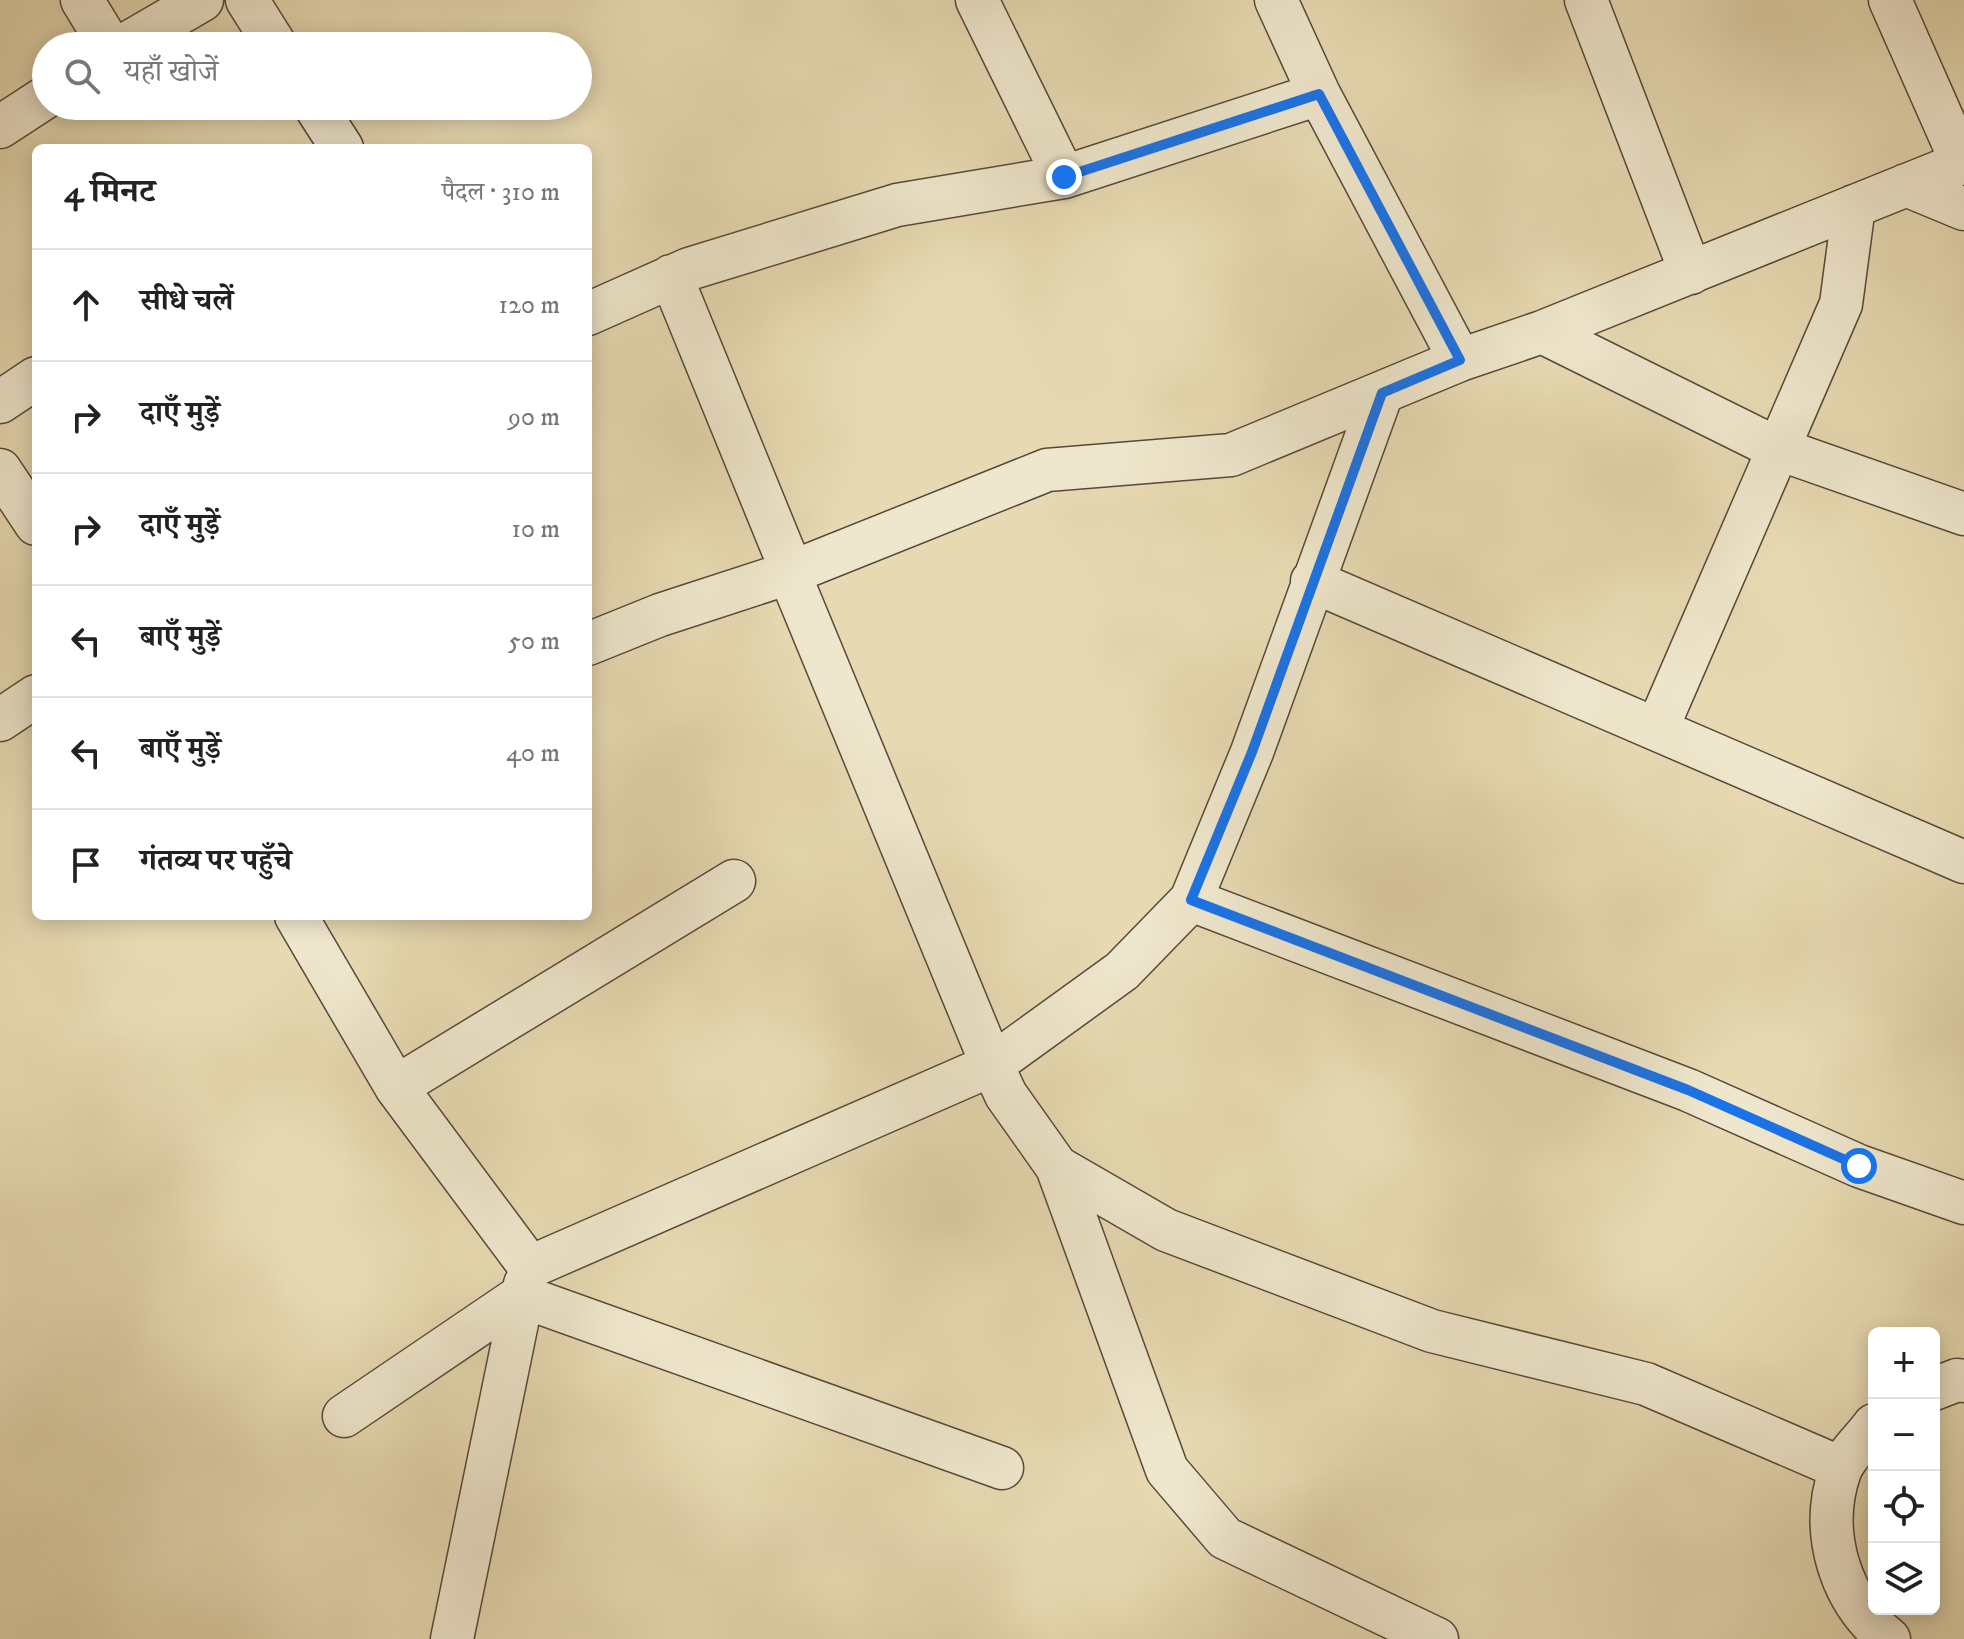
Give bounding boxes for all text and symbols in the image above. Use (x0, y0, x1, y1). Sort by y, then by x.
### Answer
search box (32, 32, 592, 120)
icon: search (60, 54, 104, 98)
text: यहाँ खोजें (124, 54, 218, 91)
route end (1046, 159, 1082, 195)
text: 4 मिनट (64, 171, 155, 213)
text: पैदल · 310 m (442, 176, 560, 209)
icon: ahead (64, 283, 108, 327)
text: सीधे चलें (140, 283, 233, 320)
text: 120 m (499, 289, 560, 322)
icon: right (64, 395, 108, 439)
text: दाएँ मुड़ें (140, 395, 220, 432)
text: 90 m (508, 401, 560, 434)
icon: right (64, 507, 108, 551)
text: दाएँ मुड़ें (140, 507, 220, 544)
text: 10 m (511, 513, 560, 546)
icon: left (64, 619, 108, 663)
text: बाएँ मुड़ें (140, 619, 221, 656)
text: 50 m (508, 625, 560, 658)
icon: left (64, 731, 108, 775)
text: बाएँ मुड़ें (140, 731, 221, 768)
text: 40 m (506, 737, 560, 770)
icon: arrive (64, 843, 108, 887)
text: गंतव्य पर पहुँचे (140, 843, 292, 880)
route start (1841, 1148, 1877, 1184)
map controls (1868, 1327, 1940, 1615)
button: + (1868, 1327, 1940, 1399)
button: − (1868, 1399, 1940, 1471)
button: locate (1868, 1471, 1940, 1543)
button: layers (1868, 1543, 1940, 1615)

